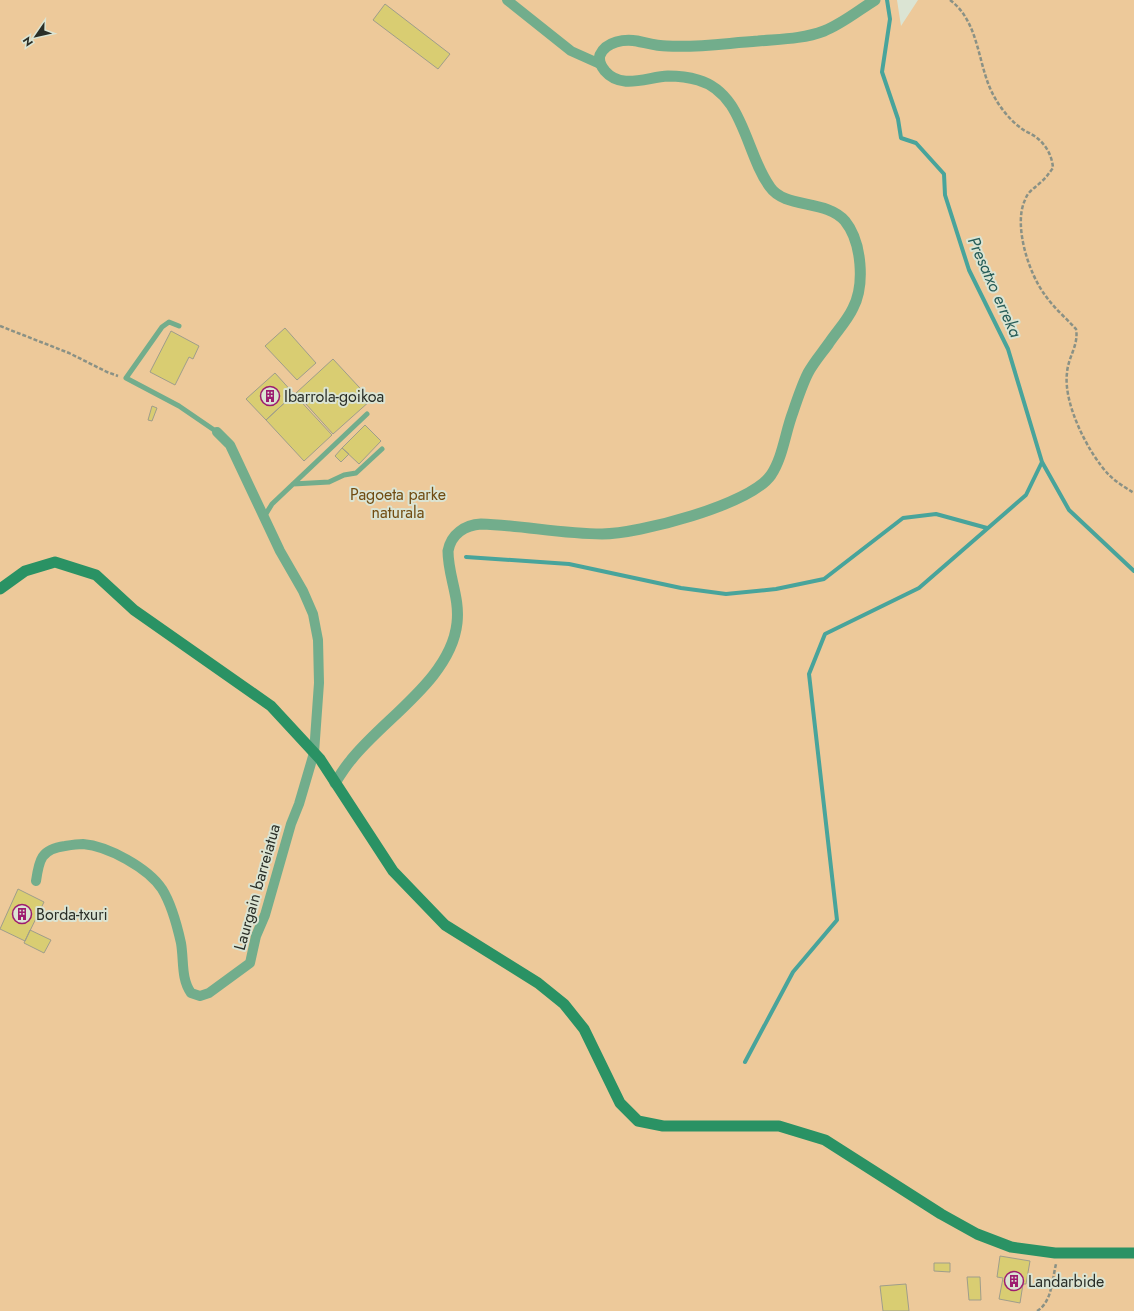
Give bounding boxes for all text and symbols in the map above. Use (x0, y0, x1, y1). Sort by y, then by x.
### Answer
north arrow (16, 16, 56, 56)
text: N (19, 33, 37, 50)
water label: Presatxo erreka (962, 233, 1028, 342)
building icon: Ibarrola-goikoa (259, 385, 281, 407)
place label: Ibarrola-goikoa (284, 385, 384, 408)
park label: Pagoeta parke naturala (350, 483, 446, 524)
street label: Laurgain barreiatua (228, 821, 286, 953)
building icon: Borda-txuri (11, 903, 33, 925)
place label: Borda-txuri (36, 903, 108, 926)
building icon: Landarbide (1003, 1270, 1025, 1292)
place label: Landarbide (1028, 1270, 1104, 1293)

